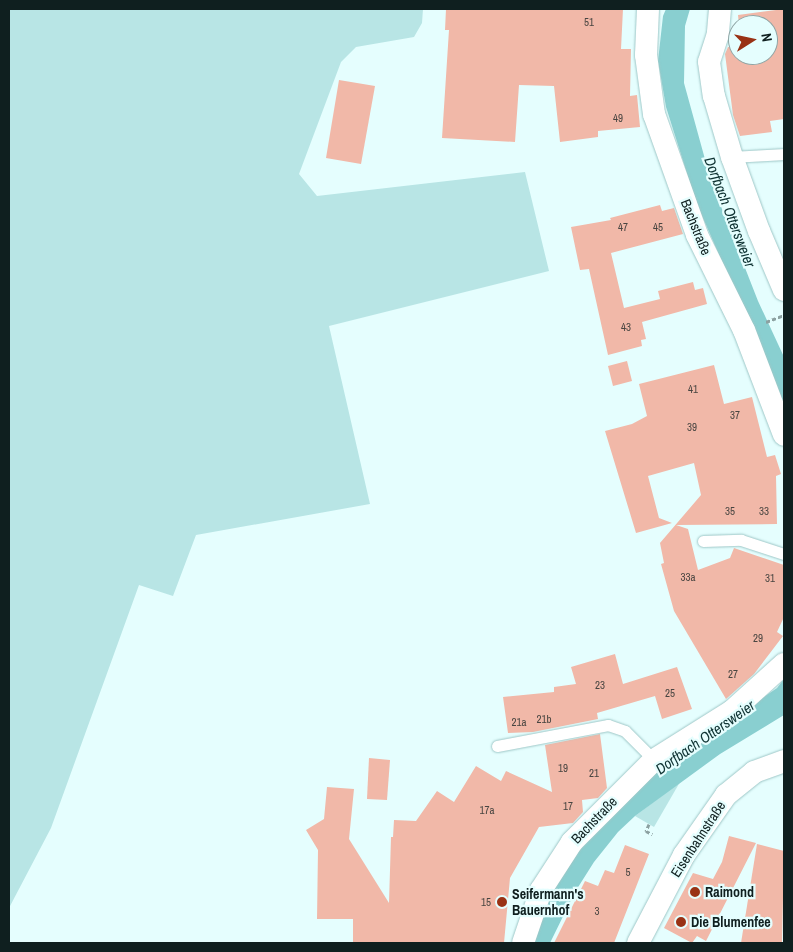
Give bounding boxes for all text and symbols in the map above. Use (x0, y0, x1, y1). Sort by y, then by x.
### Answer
house number: 51 (584, 15, 594, 29)
north arrow (728, 15, 778, 65)
text: N (757, 32, 776, 43)
house number: 49 (613, 111, 623, 125)
water label: Dorfbach Ottersweier (701, 154, 759, 270)
street label: Bachstraße (677, 197, 715, 257)
house number: 47 (618, 220, 628, 234)
house number: 45 (653, 220, 663, 234)
house number: 43 (621, 320, 631, 334)
house number: 41 (688, 382, 698, 396)
house number: 37 (730, 408, 740, 422)
house number: 39 (687, 420, 697, 434)
house number: 35 (725, 504, 735, 518)
house number: 33 (759, 504, 769, 518)
house number: 33a (680, 570, 696, 584)
house number: 31 (765, 571, 775, 585)
house number: 29 (753, 631, 763, 645)
house number: 27 (728, 667, 738, 681)
house number: 23 (595, 678, 605, 692)
house number: 25 (665, 686, 675, 700)
water label: Dorfbach Ottersweier (652, 696, 758, 778)
house number: 21b (536, 712, 552, 726)
house number: 21a (511, 715, 527, 729)
house number: 19 (558, 761, 568, 775)
house number: 21 (589, 766, 599, 780)
street label: Bachstraße (568, 793, 620, 847)
street label: Eisenbahnstraße (667, 798, 729, 880)
house number: 17 (563, 799, 573, 813)
house number: 17a (479, 803, 495, 817)
house number: 5 (625, 865, 631, 879)
place label: Raimond (705, 884, 754, 900)
place label: Seifermann's Bauernhof (512, 886, 584, 919)
marker: Raimond (689, 886, 701, 898)
house number: 15 (481, 895, 491, 909)
marker: Seifermann's Bauernhof (496, 896, 508, 908)
house number: 3 (594, 904, 600, 918)
place label: Die Blumenfee (691, 914, 771, 930)
marker: Die Blumenfee (675, 916, 687, 928)

